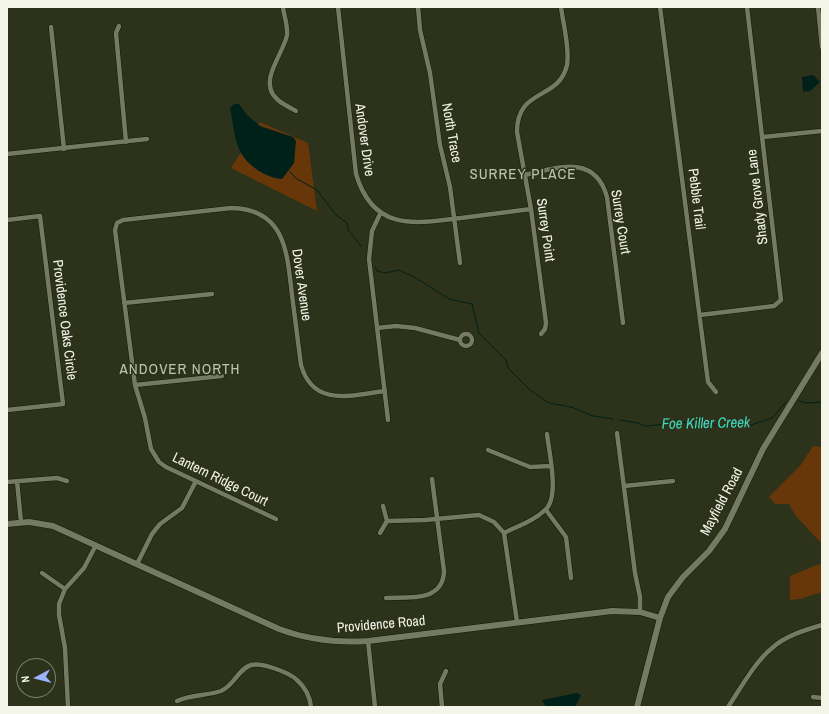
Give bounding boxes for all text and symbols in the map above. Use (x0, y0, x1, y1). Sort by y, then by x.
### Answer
street label: North Trace (438, 102, 464, 164)
street label: Andover Drive (351, 103, 377, 177)
street label: Shady Grove Lane (744, 148, 772, 246)
district label: SURREY PLACE (469, 166, 577, 184)
street label: Pebble Trail (684, 167, 708, 231)
street label: Surrey Court (607, 189, 633, 255)
street label: Surrey Point (532, 197, 558, 263)
street label: Dover Avenue (288, 248, 314, 322)
street label: Providence Oaks Circle (48, 259, 80, 381)
district label: ANDOVER NORTH (120, 361, 240, 379)
water label: Foe Killer Creek (662, 414, 750, 434)
street label: Lantern Ridge Court (170, 450, 270, 510)
street label: Mayfield Road (697, 465, 747, 539)
street label: Providence Road (336, 613, 426, 637)
north arrow (16, 658, 56, 698)
text: N (18, 675, 32, 683)

